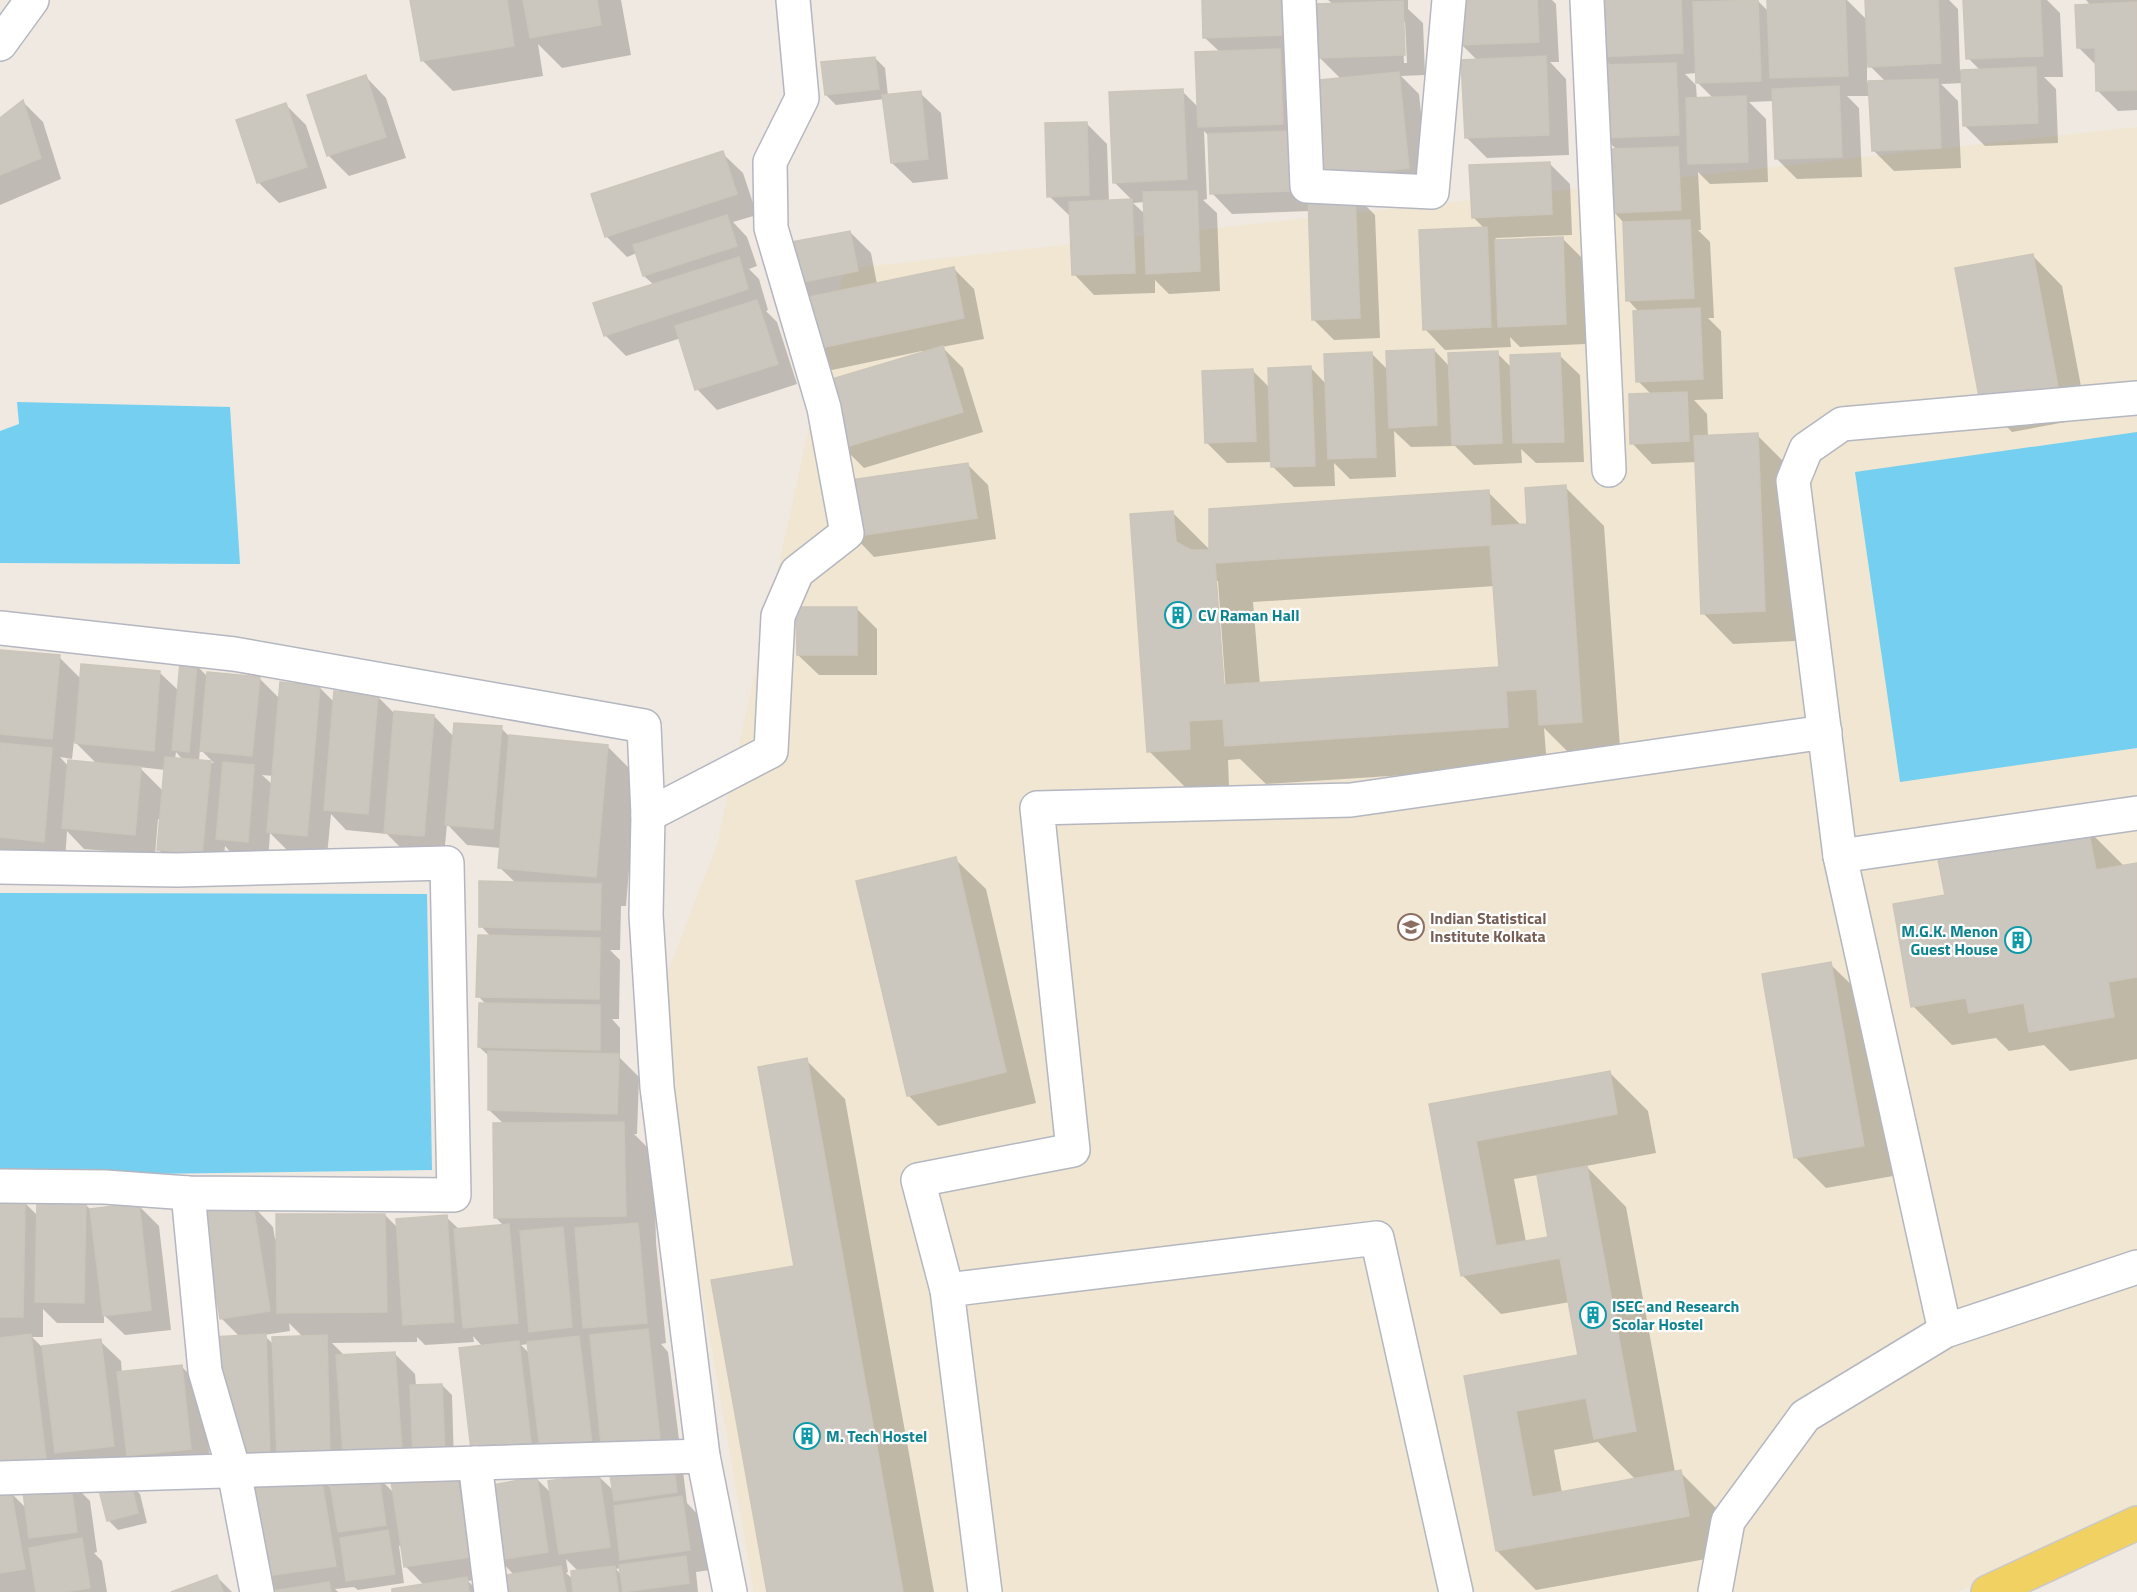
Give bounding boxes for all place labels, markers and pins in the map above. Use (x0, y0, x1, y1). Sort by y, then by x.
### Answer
building icon: CV Raman Hall (1163, 600, 1193, 630)
place label: CV Raman Hall (1198, 603, 1300, 627)
place label: Indian Statistical Institute Kolkata (1430, 906, 1547, 948)
school or university icon: Indian Statistical Institute Kolkata (1396, 912, 1426, 942)
place label: M.G.K. Menon Guest House (1901, 919, 1998, 961)
building icon: M.G.K. Menon Guest House (2003, 925, 2033, 955)
place label: ISEC and Research Scolar Hostel (1612, 1294, 1739, 1336)
building icon: ISEC and Research Scolar Hostel (1578, 1300, 1608, 1330)
building icon: M. Tech Hostel (792, 1421, 822, 1451)
place label: M. Tech Hostel (826, 1424, 927, 1448)

